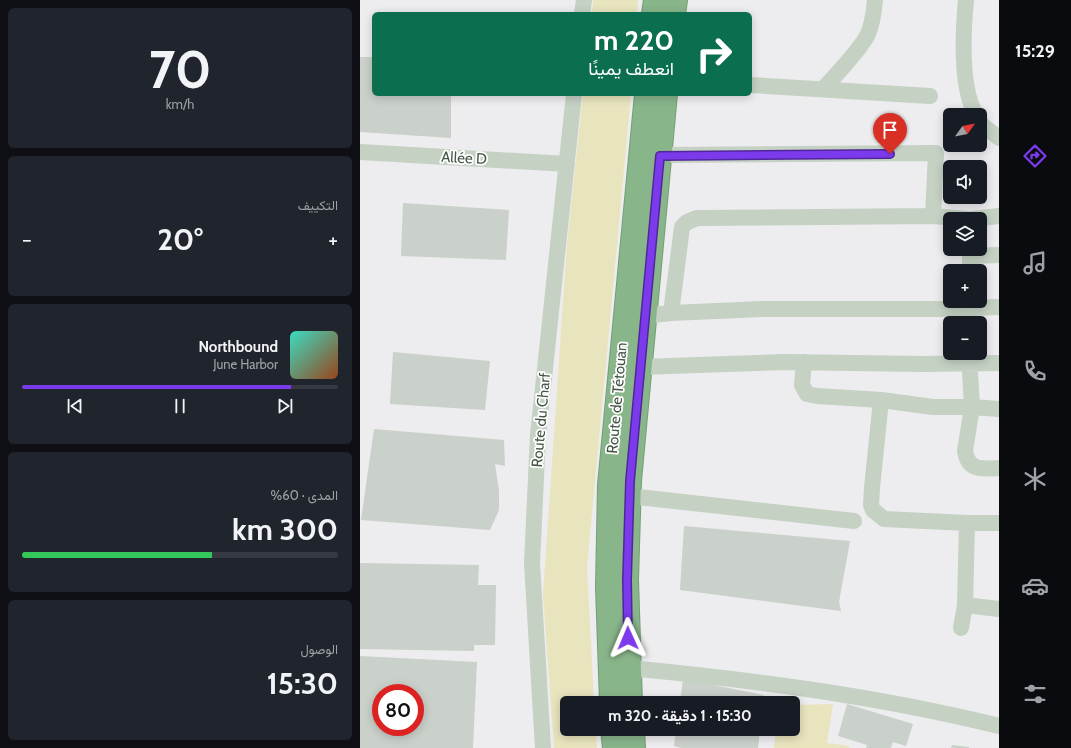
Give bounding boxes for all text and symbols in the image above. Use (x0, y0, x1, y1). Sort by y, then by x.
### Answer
text: 220 m (594, 23, 674, 57)
icon: right (688, 28, 740, 80)
text: 70 (149, 38, 211, 101)
text: 15:29 (1015, 40, 1055, 62)
text: انعطف يمينًا (588, 58, 674, 80)
text: km/h (166, 96, 194, 112)
north arrow (943, 108, 987, 152)
map controls (943, 108, 987, 360)
pin (873, 113, 907, 154)
icon: arrive (879, 119, 901, 141)
icon: directions (1021, 142, 1049, 170)
street label: Allée D (441, 148, 487, 168)
button: sound (943, 160, 987, 204)
text: التكييف (298, 197, 338, 213)
button: layers (943, 212, 987, 256)
text: 20° (157, 221, 203, 258)
text: − (22, 226, 32, 253)
text: + (328, 226, 338, 253)
icon: music (1021, 249, 1049, 277)
button: + (943, 264, 987, 308)
button: − (943, 316, 987, 360)
text: Northbound (198, 338, 278, 356)
street label: Route de Tétouan (603, 342, 631, 454)
text: June Harbor (213, 356, 278, 372)
icon: phone (1021, 357, 1049, 385)
street label: Route du Charf (528, 372, 554, 468)
icon: previous (64, 395, 86, 417)
icon: pause (169, 395, 191, 417)
icon: next (274, 395, 296, 417)
icon: climate (1021, 465, 1049, 493)
text: المدى · 60% (271, 487, 338, 503)
text: 300 km (232, 511, 338, 548)
icon: car (1021, 572, 1049, 600)
position arrow (607, 617, 649, 659)
text: الوصول (300, 641, 338, 657)
text: 15:30 (267, 665, 338, 702)
icon: filters (1021, 680, 1049, 708)
speed limit sign: 80 (372, 684, 424, 736)
text: 15:30 · 1 دقيقة · 320 m (608, 707, 752, 725)

